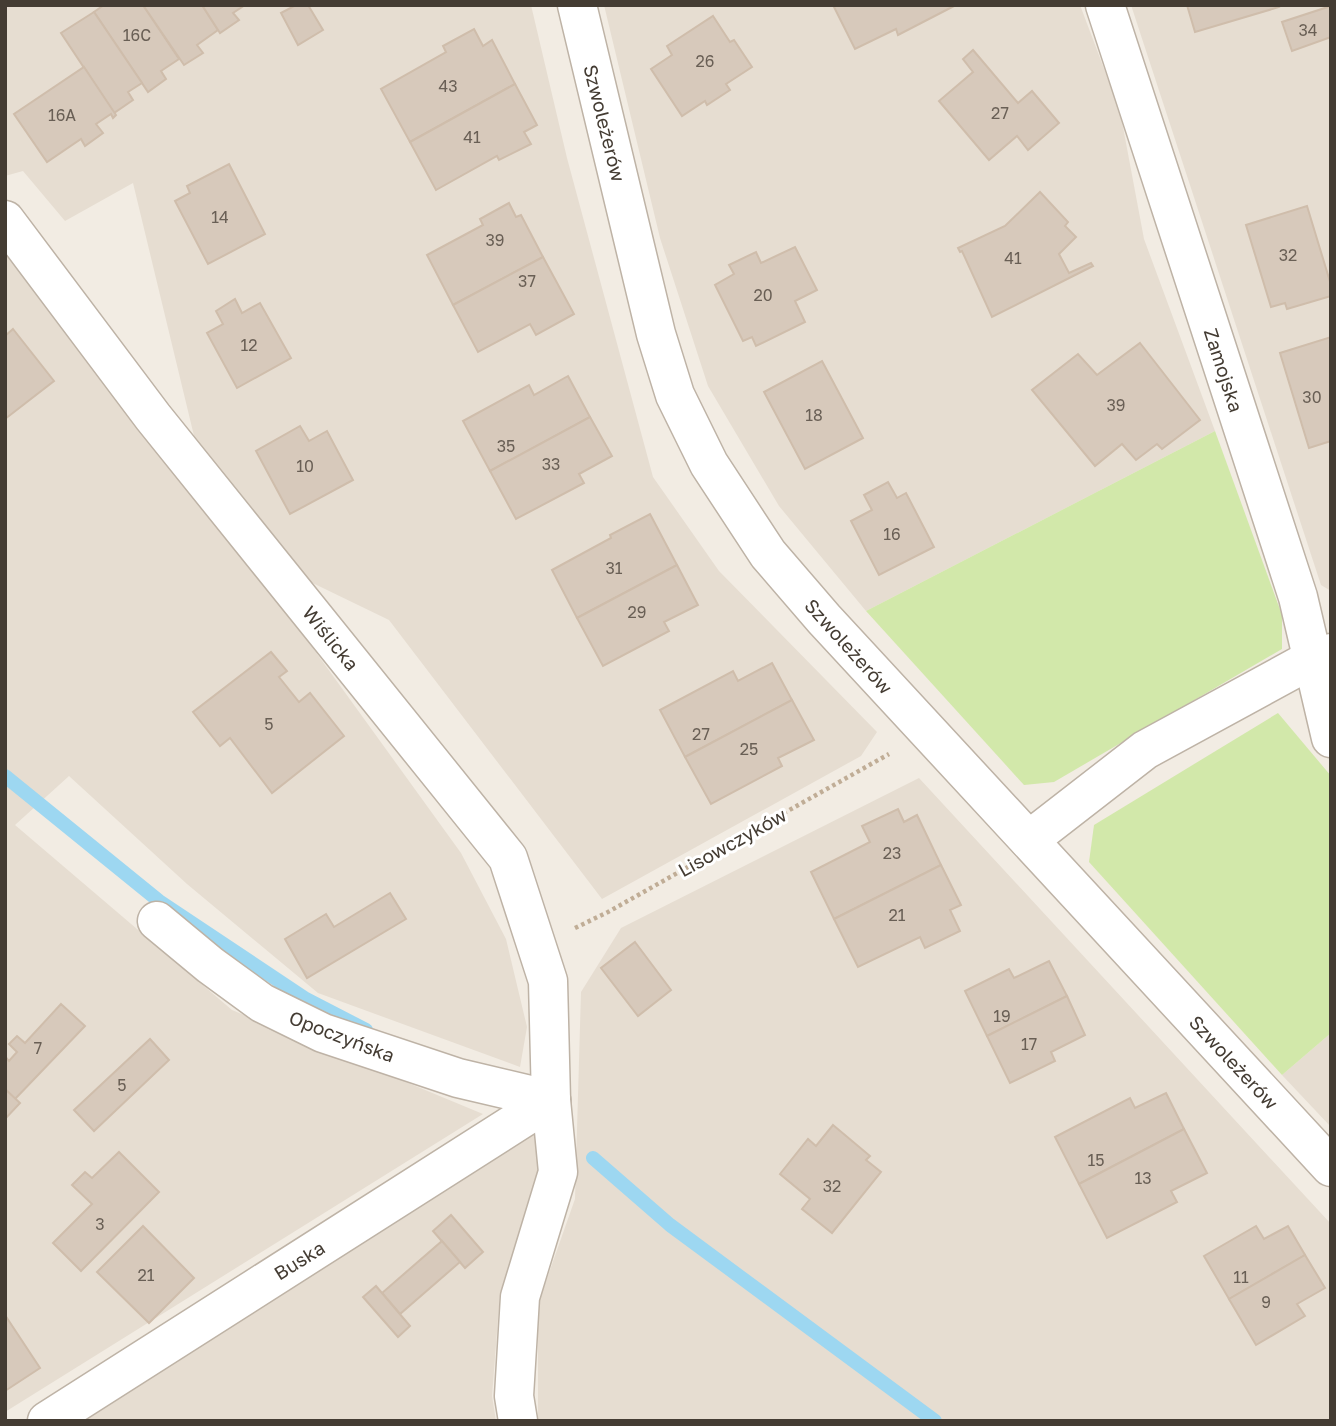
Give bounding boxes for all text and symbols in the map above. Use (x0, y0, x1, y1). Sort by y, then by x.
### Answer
house number: 34 (1298, 20, 1318, 40)
house number: 16C (123, 25, 151, 45)
house number: 26 (696, 51, 714, 71)
street label: Szwoleżerów (579, 62, 631, 184)
house number: 43 (438, 76, 458, 96)
house number: 27 (991, 103, 1009, 123)
house number: 16A (48, 105, 76, 125)
house number: 41 (463, 127, 481, 147)
house number: 14 (211, 207, 229, 227)
house number: 39 (485, 230, 505, 250)
house number: 32 (1279, 245, 1297, 265)
house number: 41 (1004, 248, 1022, 268)
house number: 37 (518, 271, 536, 291)
house number: 20 (753, 285, 773, 305)
street label: Zamojska (1200, 325, 1248, 415)
house number: 12 (240, 335, 258, 355)
house number: 30 (1302, 387, 1322, 407)
house number: 39 (1106, 395, 1126, 415)
house number: 18 (805, 405, 823, 425)
house number: 35 (497, 436, 515, 456)
house number: 33 (542, 454, 560, 474)
house number: 10 (296, 456, 314, 476)
house number: 16 (883, 524, 901, 544)
house number: 31 (605, 558, 623, 578)
street label: Szwoleżerów (800, 594, 898, 698)
street label: Wiślicka (298, 601, 364, 675)
house number: 29 (628, 602, 646, 622)
house number: 5 (264, 714, 274, 734)
house number: 27 (692, 724, 710, 744)
house number: 25 (740, 739, 758, 759)
street label: Lisowczyków (674, 803, 790, 881)
house number: 23 (883, 843, 901, 863)
house number: 21 (888, 905, 906, 925)
street label: Opoczyńska (286, 1005, 398, 1067)
house number: 19 (993, 1006, 1011, 1026)
street label: Szwoleżerów (1185, 1010, 1283, 1114)
house number: 17 (1021, 1034, 1037, 1054)
house number: 7 (34, 1038, 42, 1058)
house number: 5 (117, 1075, 127, 1095)
house number: 15 (1087, 1150, 1105, 1170)
house number: 13 (1134, 1168, 1152, 1188)
house number: 32 (823, 1176, 841, 1196)
house number: 3 (95, 1214, 105, 1234)
street label: Buska (269, 1236, 329, 1284)
house number: 21 (137, 1265, 155, 1285)
house number: 11 (1233, 1267, 1249, 1287)
house number: 9 (1261, 1292, 1271, 1312)

